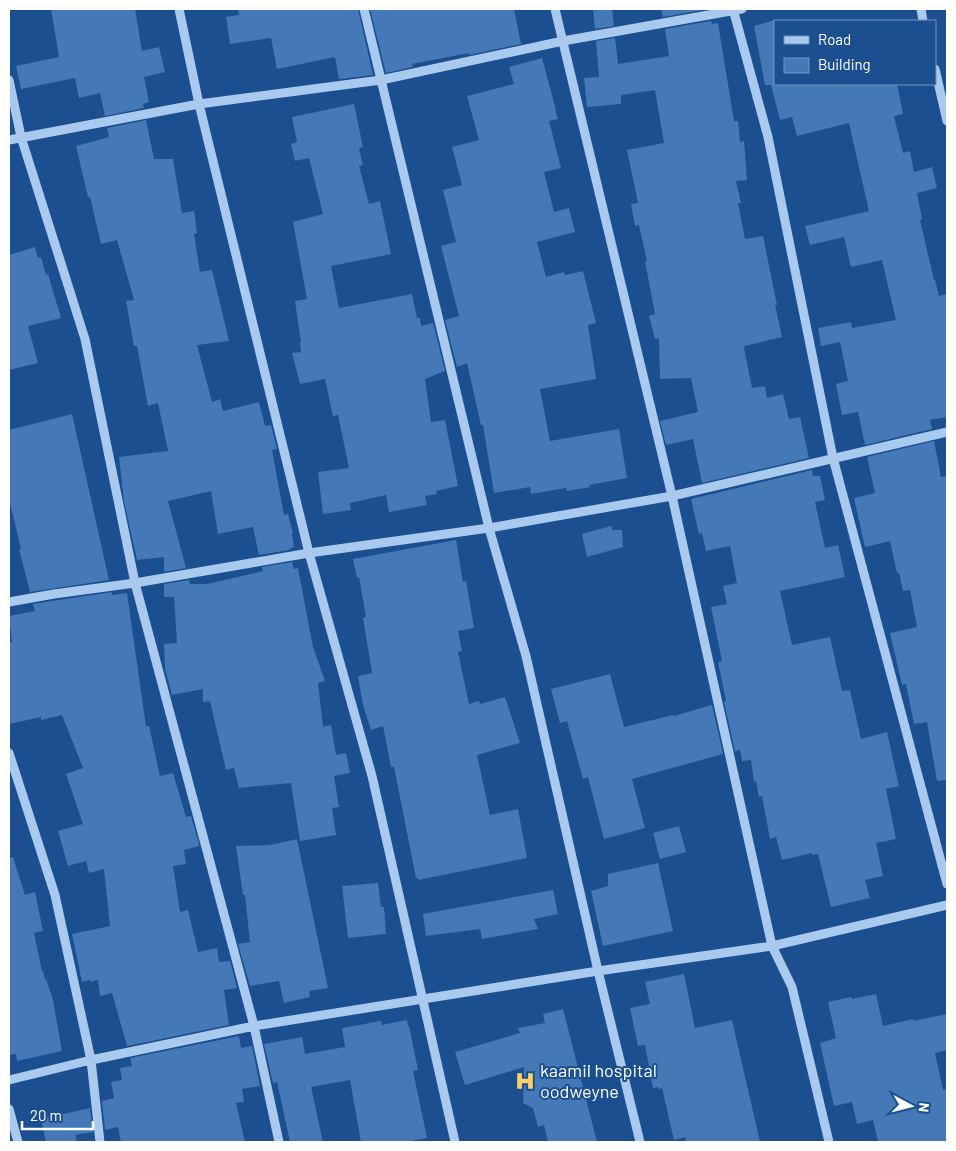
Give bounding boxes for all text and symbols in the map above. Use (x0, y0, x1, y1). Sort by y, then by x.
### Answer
legend (774, 20, 936, 85)
text: Road (818, 30, 851, 48)
text: Building (818, 55, 871, 73)
place label: kaamil hospital oodweyne (540, 1059, 657, 1102)
hospital icon: kaamil hospital oodweyne (514, 1070, 536, 1092)
north arrow (886, 1081, 936, 1131)
scale bar (22, 1098, 94, 1130)
text: N (915, 1102, 933, 1113)
text: 20 m (30, 1106, 62, 1124)

